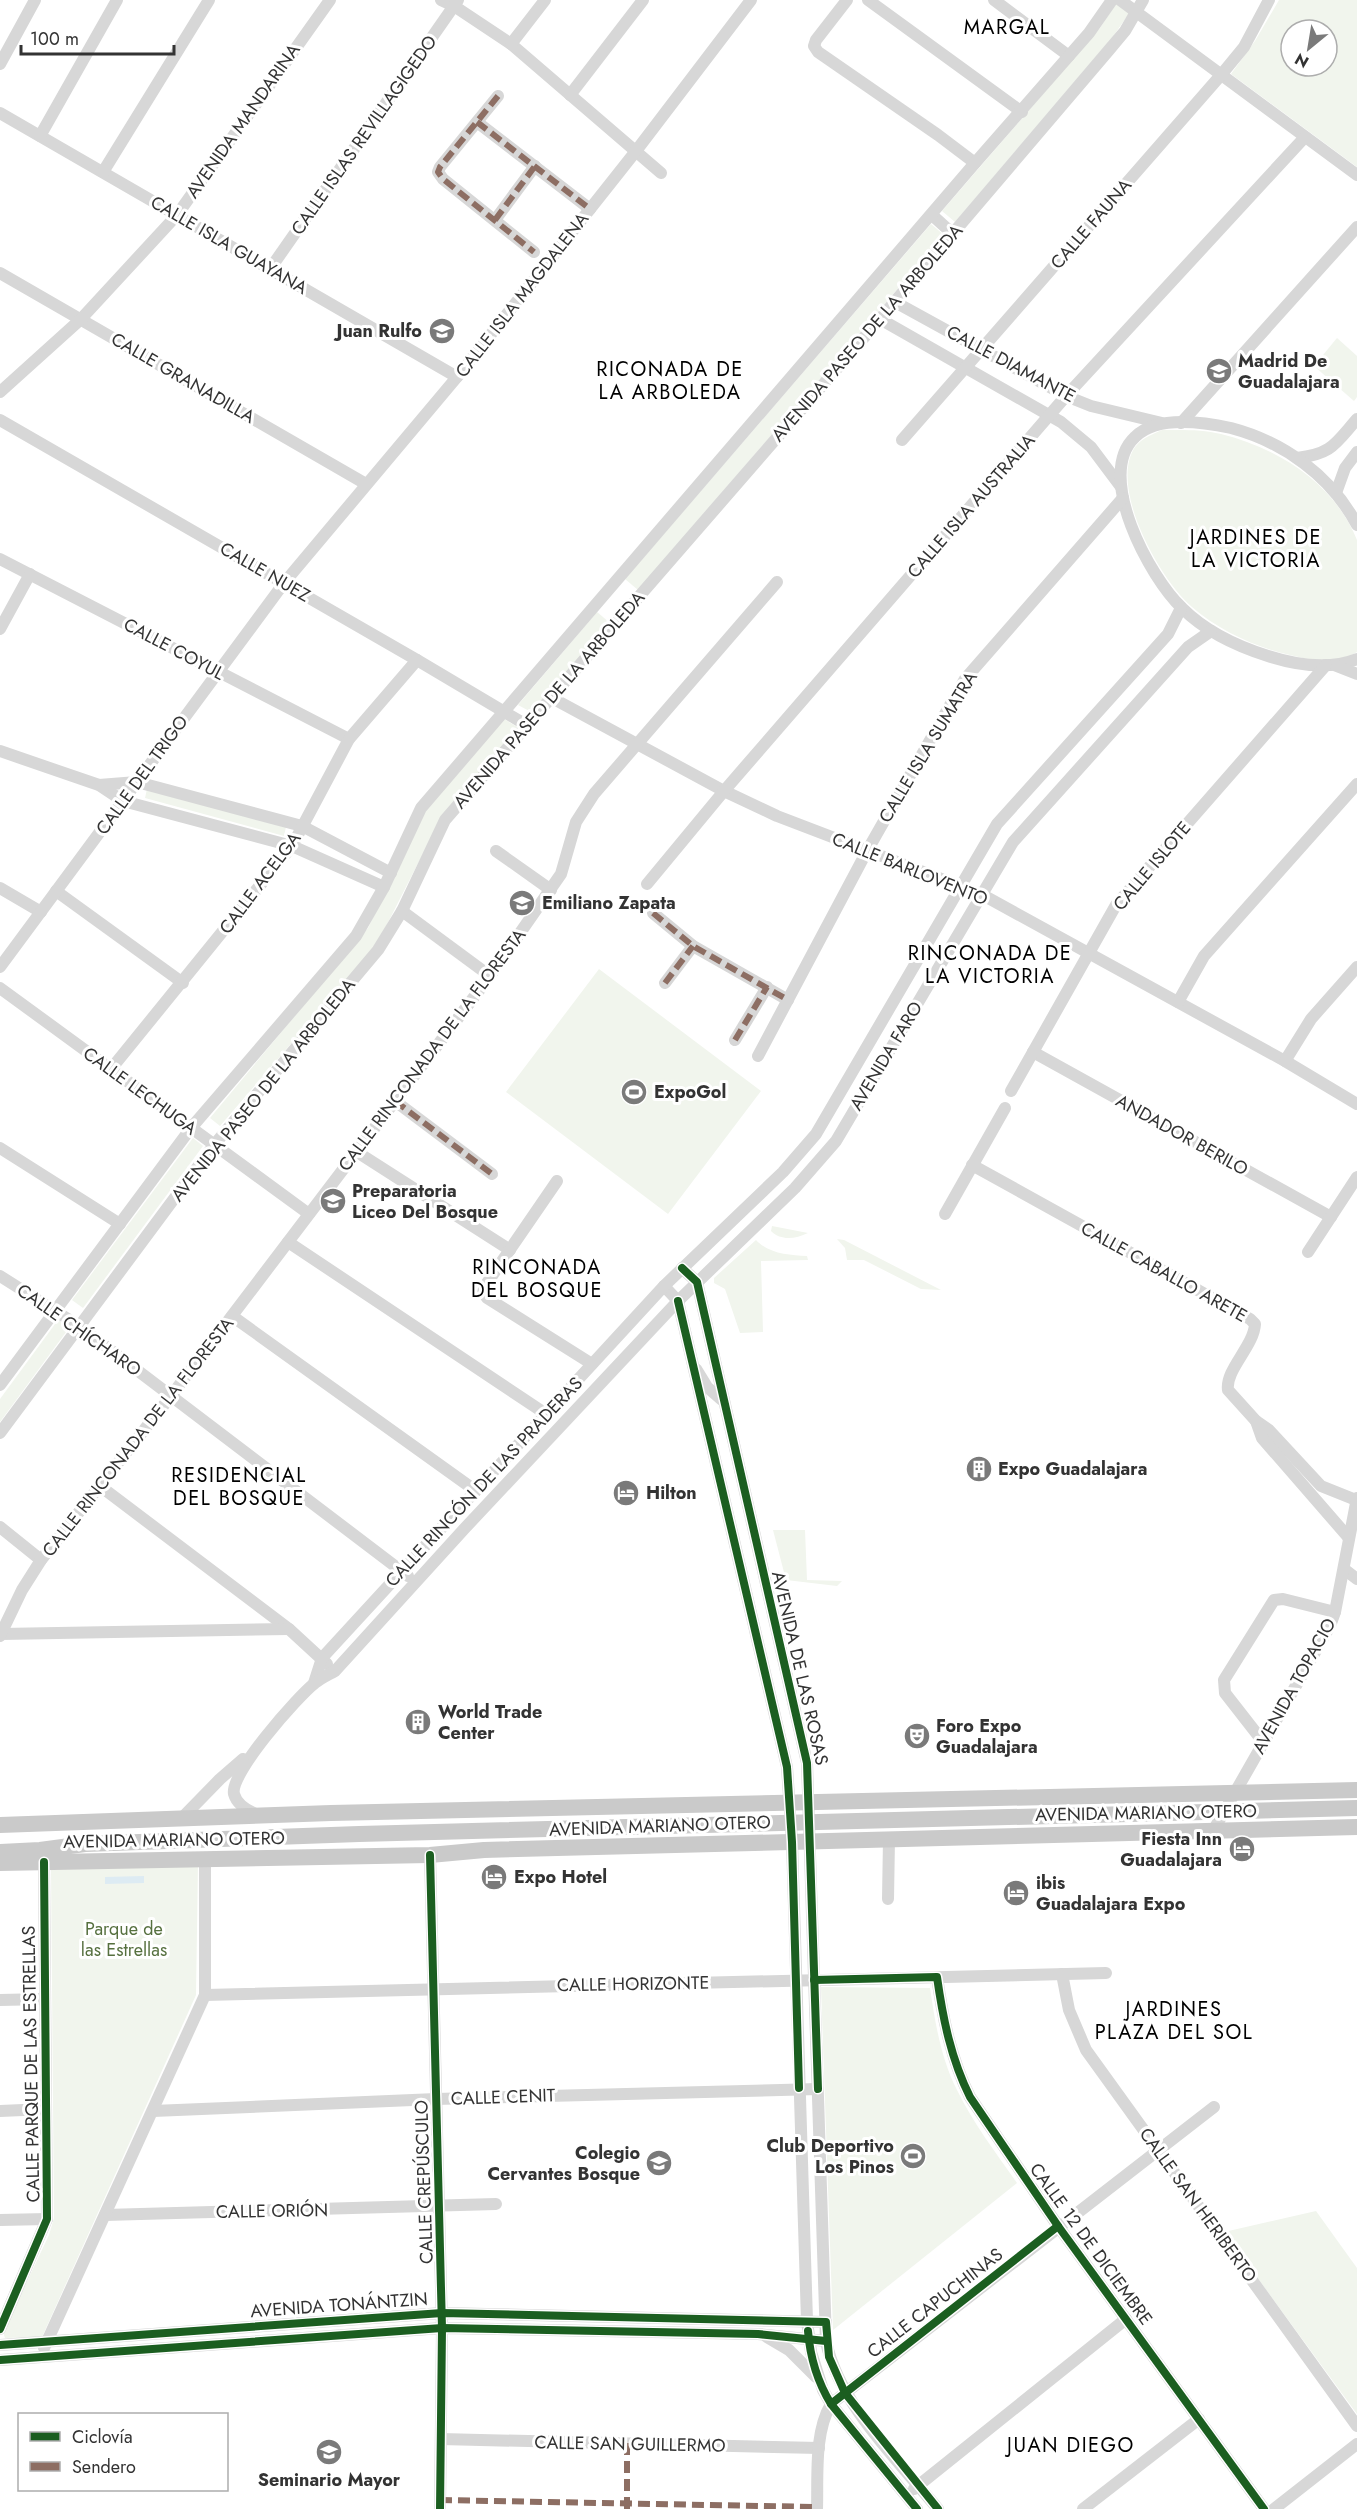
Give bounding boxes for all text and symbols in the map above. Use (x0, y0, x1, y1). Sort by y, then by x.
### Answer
district label: MARGAL (964, 13, 1050, 42)
scale bar (21, 18, 174, 56)
north arrow (1279, 18, 1339, 78)
text: 100 m (30, 26, 79, 52)
street label: CALLE ISLAS REVILLAGIGEDO (285, 30, 443, 240)
street label: AVENIDA MANDARINA (180, 38, 306, 204)
text: N (1290, 47, 1313, 74)
street label: CALLE FAUNA (1044, 173, 1138, 275)
street label: CALLE ISLA GUAYANA (146, 189, 312, 301)
street label: CALLE ISLA MAGDALENA (449, 207, 595, 383)
street label: AVENIDA PASEO DE LA ARBOLEDA (765, 219, 969, 447)
school or university icon: Juan Rulfo (427, 316, 457, 346)
place label: Juan Rulfo (334, 318, 422, 344)
street label: CALLE DIAMANTE (942, 319, 1080, 409)
street label: CALLE GRANADILLA (106, 326, 260, 430)
place label: Madrid De Guadalajara (1238, 348, 1340, 395)
district label: RICONADA DE LA ARBOLEDA (596, 355, 744, 407)
school or university icon: Madrid De Guadalajara (1204, 356, 1234, 386)
street label: CALLE ISLA AUSTRALIA (901, 428, 1041, 584)
district label: JARDINES DE LA VICTORIA (1187, 523, 1322, 575)
street label: CALLE NUEZ (215, 536, 315, 608)
street label: AVENIDA PASEO DE LA ARBOLEDA (447, 586, 651, 814)
street label: CALLE COYUL (119, 611, 229, 687)
street label: CALLE ISLA SUMATRA (872, 666, 984, 828)
street label: CALLE DEL TRIGO (90, 710, 194, 840)
street label: CALLE ISLOTE (1107, 816, 1197, 916)
street label: CALLE ACELGA (213, 826, 307, 939)
street label: CALLE BARLOVENTO (828, 826, 992, 912)
school or university icon: Emiliano Zapata (507, 888, 537, 918)
place label: Emiliano Zapata (542, 890, 676, 916)
street label: CALLE RINCONADA DE LA FLORESTA (332, 923, 532, 1177)
district label: RINCONADA DE LA VICTORIA (908, 939, 1072, 991)
street label: AVENIDA PASEO DE LA ARBOLEDA (165, 973, 361, 1207)
street label: AVENIDA FARO (843, 997, 929, 1115)
street label: CALLE LECHUGA (78, 1041, 202, 1141)
sports icon: ExpoGol (619, 1077, 649, 1107)
place label: ExpoGol (654, 1079, 726, 1105)
street label: ANDADOR BERILO (1111, 1088, 1253, 1182)
place label: Preparatoria Liceo Del Bosque (352, 1178, 498, 1225)
school or university icon: Preparatoria Liceo Del Bosque (318, 1186, 348, 1216)
street label: CALLE CABALLO ARETE (1076, 1215, 1252, 1329)
district label: RINCONADA DEL BOSQUE (471, 1253, 603, 1305)
street label: CALLE CHÍCHARO (12, 1277, 146, 1383)
street label: CALLE RINCONADA DE LA FLORESTA (36, 1312, 240, 1562)
street label: CALLE RINCÓN DE LAS PRADERAS (379, 1371, 589, 1593)
building icon: Expo Guadalajara (964, 1454, 994, 1484)
place label: Expo Guadalajara (998, 1456, 1147, 1482)
district label: RESIDENCIAL DEL BOSQUE (171, 1461, 307, 1513)
hotel icon: Hilton (611, 1478, 641, 1508)
place label: Hilton (646, 1480, 697, 1506)
street label: AVENIDA DE LAS ROSAS (765, 1568, 835, 1768)
street label: AVENIDA TOPACIO (1246, 1613, 1342, 1759)
place label: World Trade Center (438, 1699, 542, 1746)
building icon: World Trade Center (403, 1707, 433, 1737)
place label: Foro Expo Guadalajara (936, 1713, 1038, 1760)
theatre icon: Foro Expo Guadalajara (902, 1721, 932, 1751)
street label: AVENIDA MARIANO OTERO (1035, 1798, 1257, 1828)
street label: AVENIDA MARIANO OTERO (549, 1809, 771, 1843)
street label: AVENIDA MARIANO OTERO (63, 1825, 285, 1855)
place label: Fiesta Inn Guadalajara (1120, 1826, 1222, 1873)
hotel icon: Fiesta Inn Guadalajara (1227, 1834, 1257, 1864)
hotel icon: Expo Hotel (479, 1862, 509, 1892)
place label: Expo Hotel (514, 1864, 607, 1890)
place label: ibis Guadalajara Expo (1036, 1870, 1186, 1917)
hotel icon: ibis Guadalajara Expo (1001, 1878, 1031, 1908)
park label: Parque de las Estrellas (81, 1916, 167, 1963)
street label: CALLE PARQUE DE LAS ESTRELLAS (16, 1925, 46, 2203)
street label: CALLE HORIZONTE (557, 1970, 709, 1998)
district label: JARDINES PLAZA DEL SOL (1095, 1995, 1253, 2047)
street label: CALLE CENIT (450, 2082, 556, 2112)
street label: CALLE CREPÚSCULO (408, 2100, 440, 2264)
street label: CALLE SAN HERIBERTO (1133, 2122, 1263, 2288)
place label: Club Deportivo Los Pinos (767, 2133, 894, 2180)
place label: Colegio Cervantes Bosque (487, 2140, 640, 2187)
sports icon: Club Deportivo Los Pinos (898, 2141, 928, 2171)
school or university icon: Colegio Cervantes Bosque (644, 2148, 674, 2178)
street label: CALLE 12 DE DICIEMBRE (1023, 2158, 1159, 2330)
street label: CALLE ORIÓN (216, 2197, 328, 2225)
street label: CALLE CAPUCHINAS (862, 2242, 1008, 2364)
street label: AVENIDA TONÁNTZIN (249, 2286, 429, 2324)
legend (18, 2413, 228, 2491)
text: Ciclovía (72, 2424, 133, 2450)
street label: CALLE SAN GUILLERMO (534, 2429, 726, 2459)
district label: JUAN DIEGO (1004, 2431, 1135, 2460)
school or university icon: Seminario Mayor (314, 2437, 344, 2467)
text: Sendero (72, 2454, 136, 2480)
place label: Seminario Mayor (258, 2467, 401, 2493)

